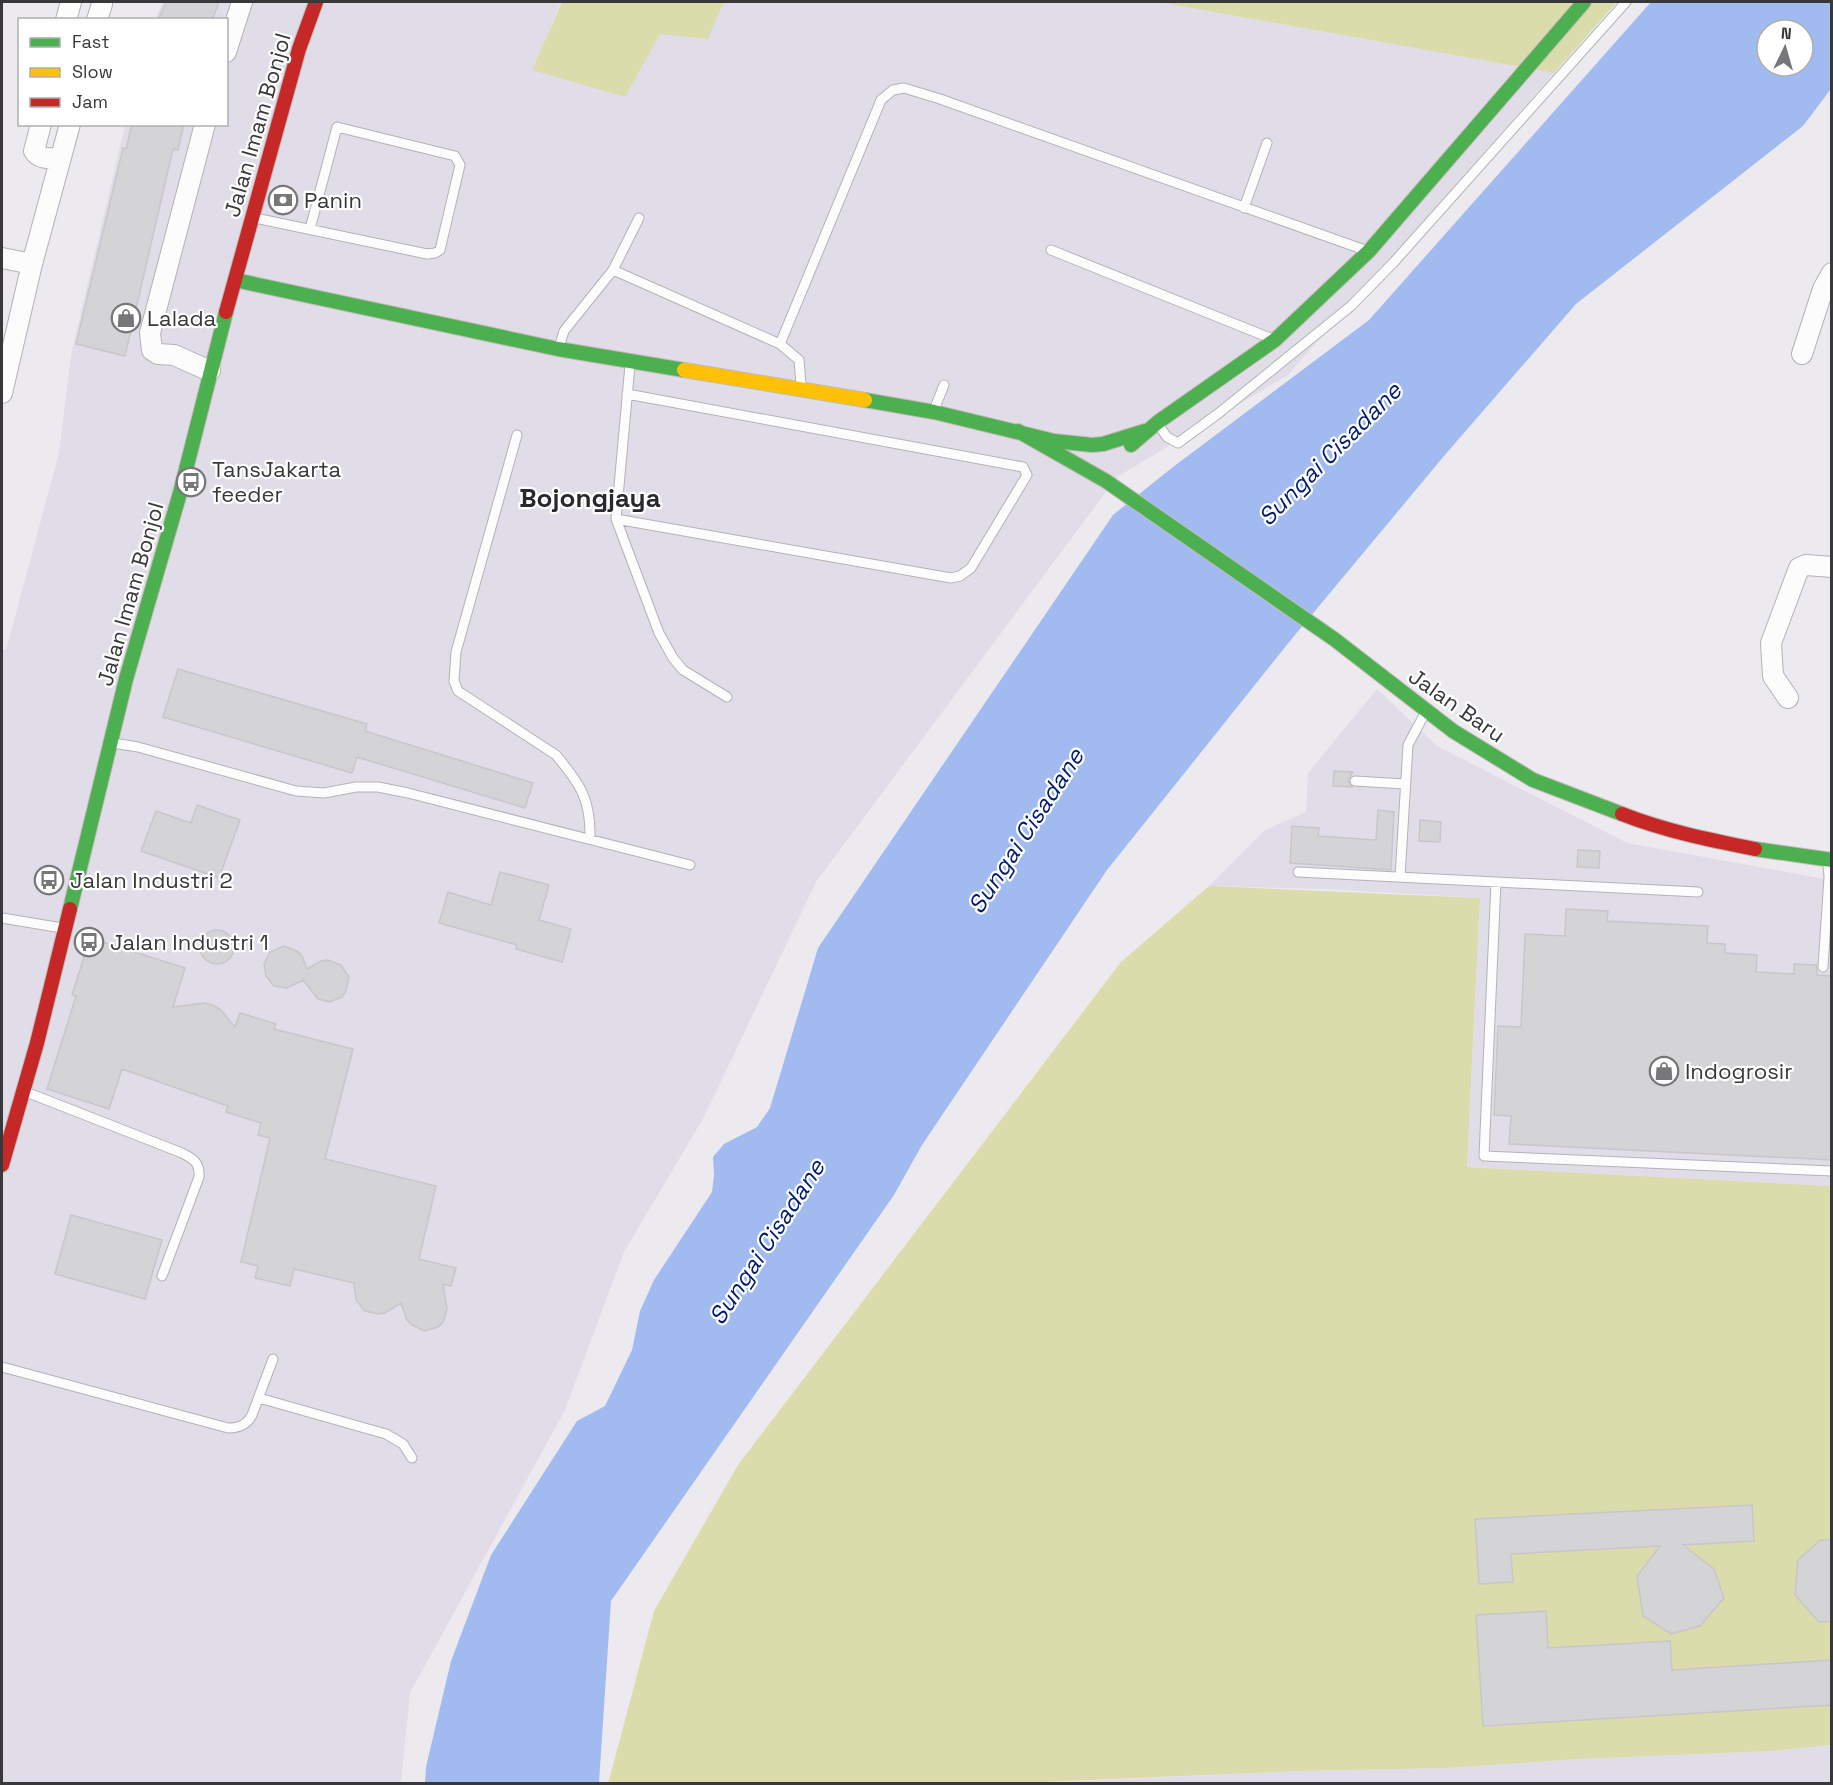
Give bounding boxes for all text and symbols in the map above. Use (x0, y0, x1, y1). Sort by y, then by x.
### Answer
legend (18, 18, 228, 126)
north arrow (1755, 18, 1815, 78)
text: N (1780, 23, 1793, 44)
text: Fast (72, 30, 109, 53)
street label: Jalan Imam Bonjol (217, 30, 297, 220)
text: Slow (72, 60, 113, 83)
text: Jam (72, 90, 108, 113)
bank icon: Panin (267, 184, 299, 216)
place label: Panin (304, 186, 362, 214)
shop icon: Lalada (110, 302, 142, 334)
place label: Lalada (147, 304, 217, 332)
water label: Sungai Cisadane (1251, 375, 1409, 532)
place label: TansJakarta feeder (212, 455, 341, 508)
bus stop icon: TansJakarta feeder (175, 466, 207, 498)
district label: Bojongjaya (519, 481, 661, 515)
street label: Jalan Imam Bonjol (90, 499, 170, 689)
street label: Jalan Baru (1403, 662, 1511, 748)
water label: Sungai Cisadane (961, 742, 1091, 919)
bus stop icon: Jalan Industri 2 (33, 864, 65, 896)
place label: Jalan Industri 2 (70, 866, 233, 894)
bus stop icon: Jalan Industri 1 (73, 926, 105, 958)
place label: Jalan Industri 1 (110, 928, 269, 956)
shop icon: Indogrosir (1648, 1055, 1680, 1087)
place label: Indogrosir (1685, 1057, 1793, 1085)
water label: Sungai Cisadane (702, 1153, 832, 1330)

